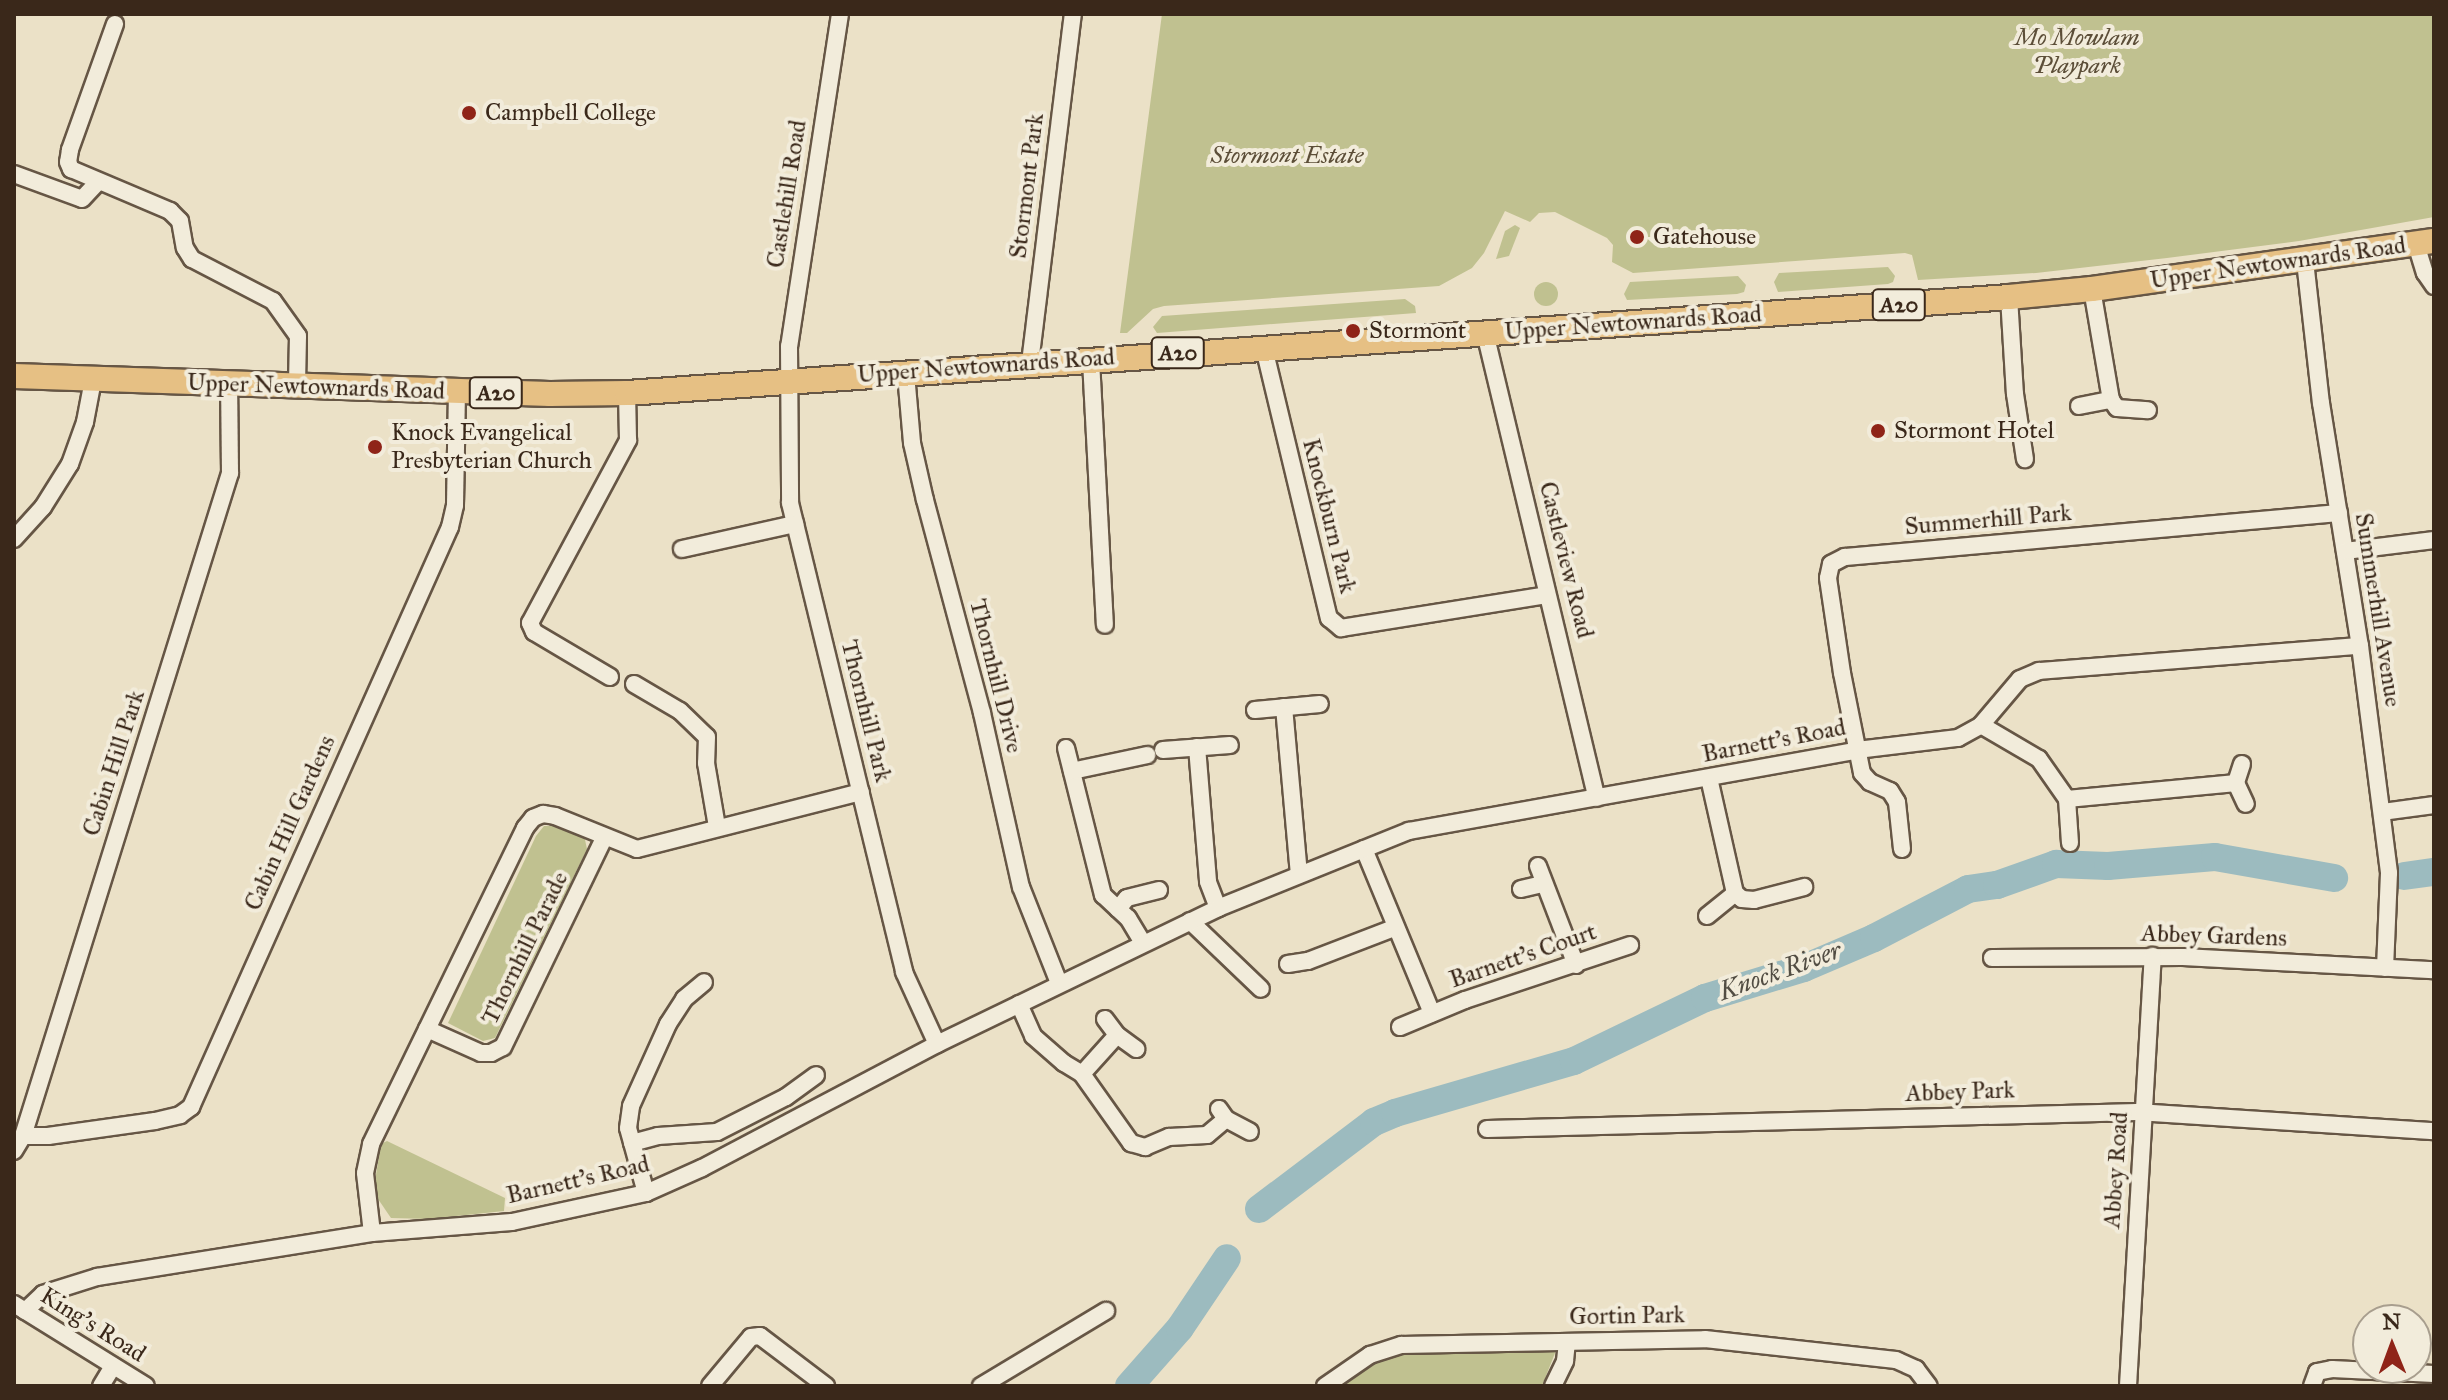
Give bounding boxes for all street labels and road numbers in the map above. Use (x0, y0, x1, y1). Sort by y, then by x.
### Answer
street label: Stormont Park (1004, 112, 1050, 260)
street label: Castlehill Road (761, 118, 813, 270)
street label: Upper Newtownards Road (2148, 231, 2408, 295)
road number: A20 (1871, 287, 1927, 323)
street label: Upper Newtownards Road (1503, 300, 1763, 346)
road number: A20 (1150, 335, 1206, 371)
street label: Upper Newtownards Road (856, 343, 1116, 389)
street label: Upper Newtownards Road (187, 368, 445, 406)
road number: A20 (468, 375, 524, 411)
street label: Knockburn Park (1296, 436, 1362, 596)
street label: Castleview Road (1533, 479, 1599, 641)
street label: Summerhill Park (1904, 498, 2072, 542)
street label: Summerhill Avenue (2348, 511, 2408, 709)
street label: Thornhill Drive (963, 596, 1029, 756)
street label: Thornhill Park (834, 637, 898, 785)
street label: Cabin Hill Park (77, 686, 151, 840)
street label: Barnett's Road (1700, 713, 1848, 769)
street label: Cabin Hill Gardens (238, 731, 342, 915)
street label: Thornhill Parade (476, 867, 574, 1029)
street label: Barnett's Court (1446, 917, 1600, 995)
street label: Abbey Gardens (2140, 919, 2288, 953)
street label: Abbey Park (1905, 1076, 2015, 1108)
street label: Abbey Road (2098, 1111, 2134, 1229)
street label: Barnett's Road (504, 1150, 652, 1210)
street label: King's Road (35, 1281, 151, 1369)
street label: Gortin Park (1569, 1301, 1685, 1331)

